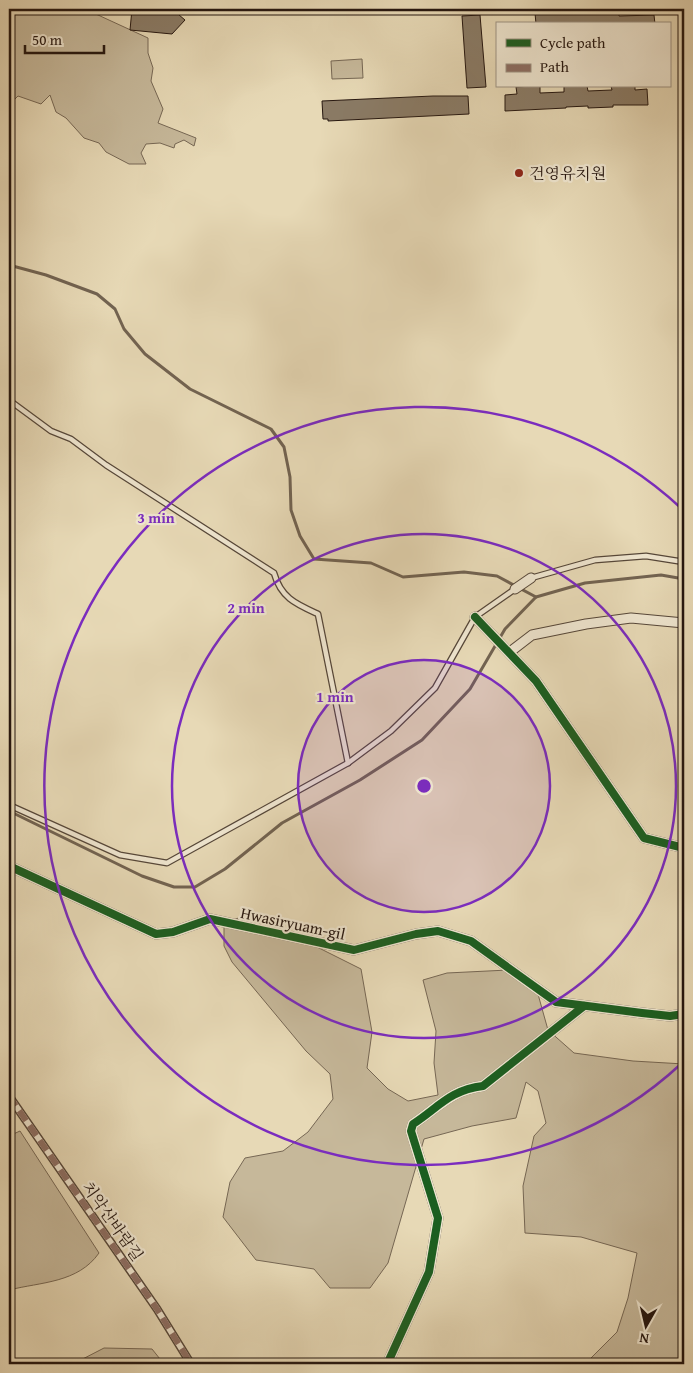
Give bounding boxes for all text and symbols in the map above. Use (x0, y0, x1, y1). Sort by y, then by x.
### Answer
scale bar (25, 22, 104, 54)
legend (496, 22, 670, 88)
text: 50 m (32, 29, 63, 50)
text: Cycle path (540, 32, 606, 53)
text: Path (540, 56, 569, 77)
place label: 건영유치원 (529, 161, 606, 185)
marker: 건영유치원 (513, 167, 525, 179)
text: 3 min (137, 507, 175, 528)
text: 2 min (227, 597, 265, 618)
text: 1 min (316, 686, 354, 707)
centre of rings (415, 777, 433, 795)
street label: Hwasiryuam-gil (238, 900, 348, 946)
street label: 치악산바람길 (77, 1176, 149, 1266)
north arrow (620, 1300, 670, 1350)
text: N (638, 1328, 650, 1349)

